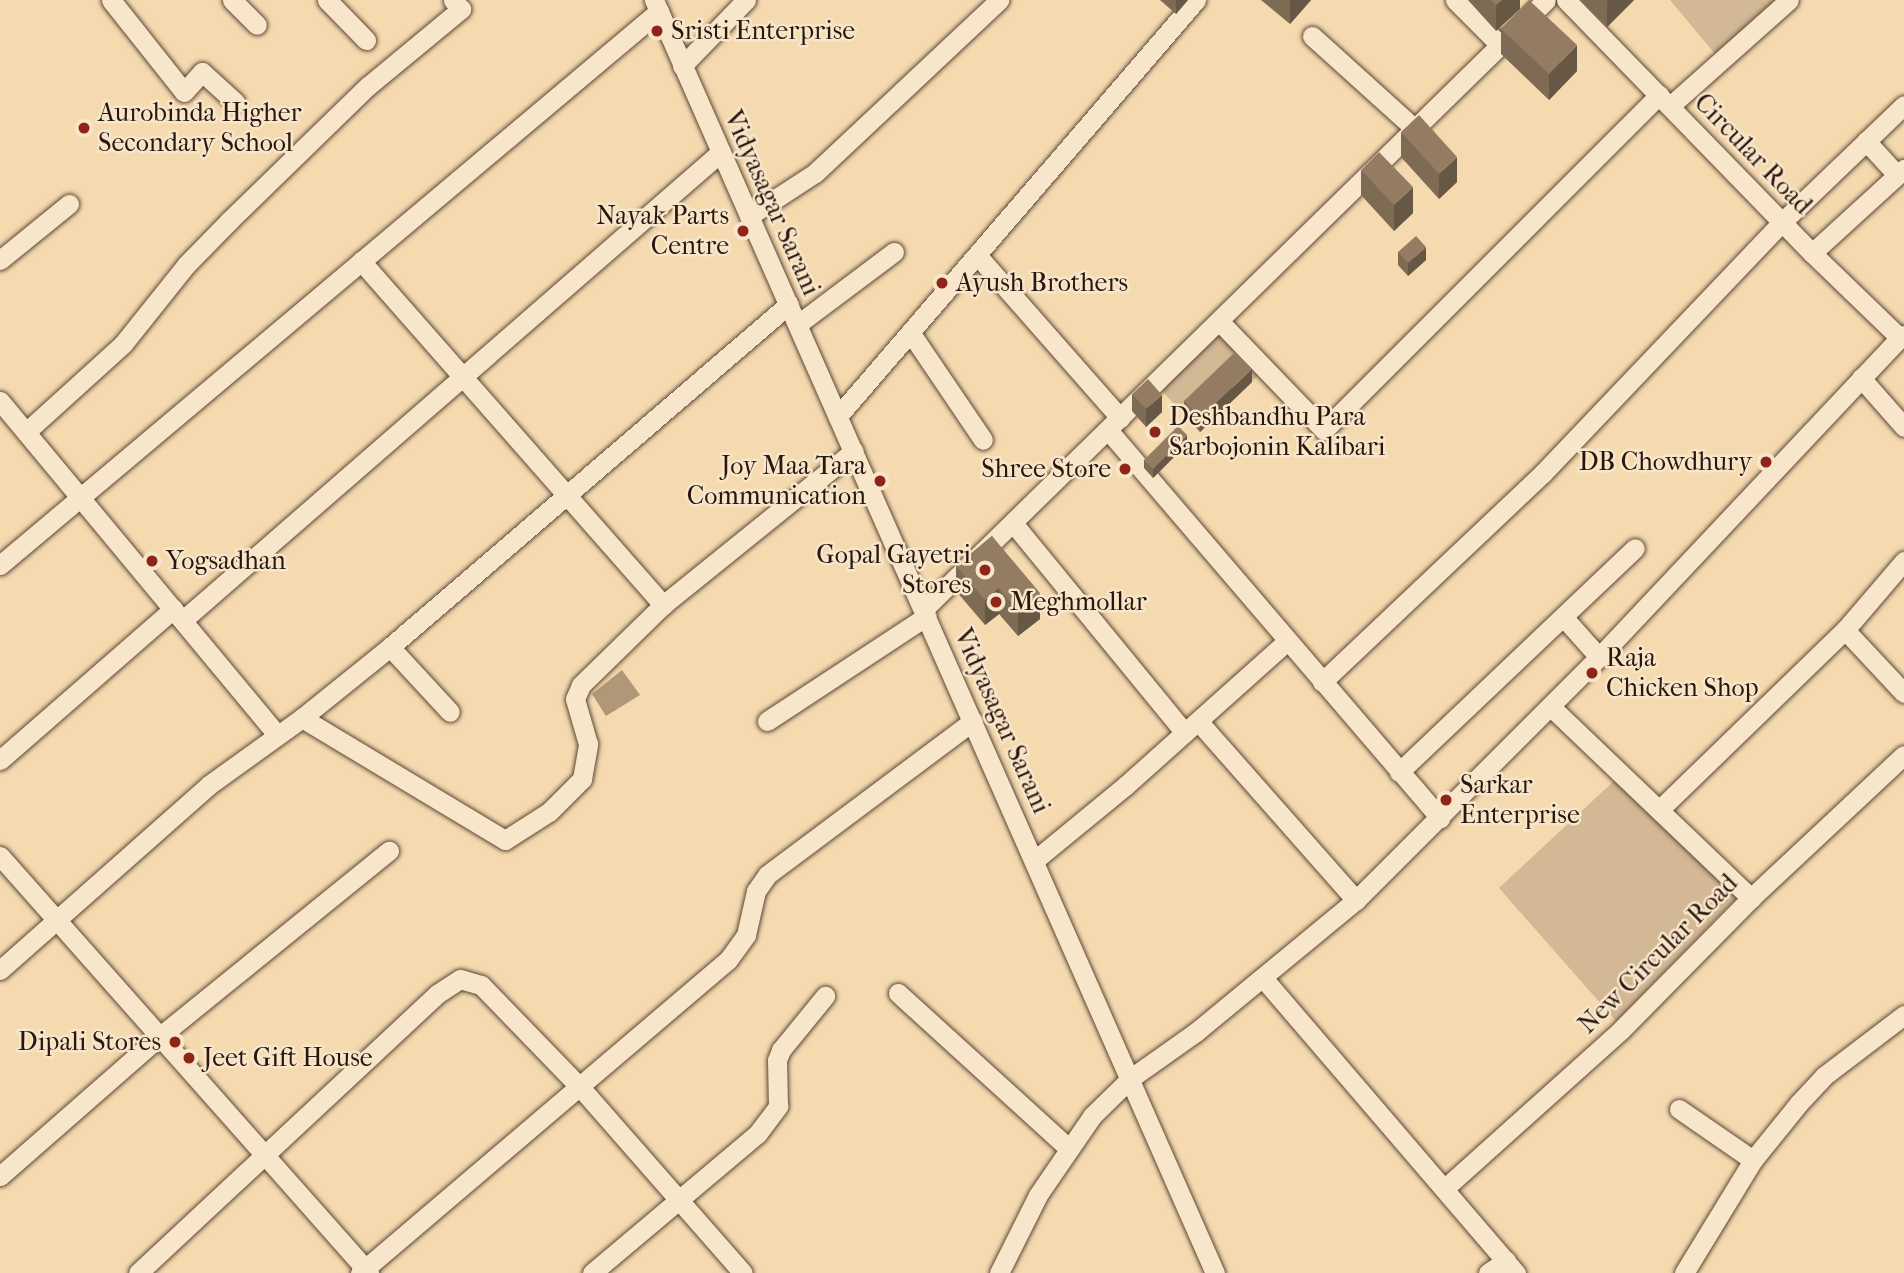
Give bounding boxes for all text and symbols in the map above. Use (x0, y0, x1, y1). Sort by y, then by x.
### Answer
place label: Sristi Enterprise (671, 15, 855, 47)
marker: Sristi Enterprise (649, 23, 665, 39)
street label: Circular Road (1688, 87, 1818, 221)
place label: Aurobinda Higher Secondary School (98, 97, 302, 158)
street label: Vidyasagar Sarani (717, 106, 827, 300)
marker: Aurobinda Higher Secondary School (76, 120, 92, 136)
place label: Nayak Parts Centre (596, 200, 729, 262)
marker: Nayak Parts Centre (735, 223, 751, 239)
place label: Ayush Brothers (956, 267, 1128, 299)
marker: Ayush Brothers (934, 275, 950, 291)
place label: Deshbandhu Para Sarbojonin Kalibari (1169, 401, 1386, 462)
marker: Deshbandhu Para Sarbojonin Kalibari (1147, 424, 1163, 440)
place label: DB Chowdhury (1579, 446, 1752, 478)
place label: Joy Maa Tara Communication (687, 450, 866, 512)
place label: Shree Store (981, 453, 1111, 485)
marker: DB Chowdhury (1758, 454, 1774, 470)
marker: Shree Store (1117, 461, 1133, 477)
marker: Joy Maa Tara Communication (872, 473, 888, 489)
place label: Gopal Gayetri Stores (816, 539, 971, 600)
place label: Yogsadhan (166, 545, 286, 577)
marker: Yogsadhan (144, 553, 160, 569)
marker: Gopal Gayetri Stores (977, 562, 993, 578)
place label: Meghmollar (1010, 586, 1147, 618)
marker: Meghmollar (988, 594, 1004, 610)
street label: Vidyasagar Sarani (947, 624, 1057, 818)
place label: Raja Chicken Shop (1606, 642, 1759, 704)
marker: Raja Chicken Shop (1584, 665, 1600, 681)
place label: Sarkar Enterprise (1460, 769, 1580, 830)
marker: Sarkar Enterprise (1438, 792, 1454, 808)
street label: New Circular Road (1572, 868, 1744, 1040)
place label: Dipali Stores (18, 1026, 161, 1058)
marker: Dipali Stores (167, 1034, 183, 1050)
place label: Jeet Gift House (203, 1042, 373, 1074)
marker: Jeet Gift House (181, 1050, 197, 1066)

